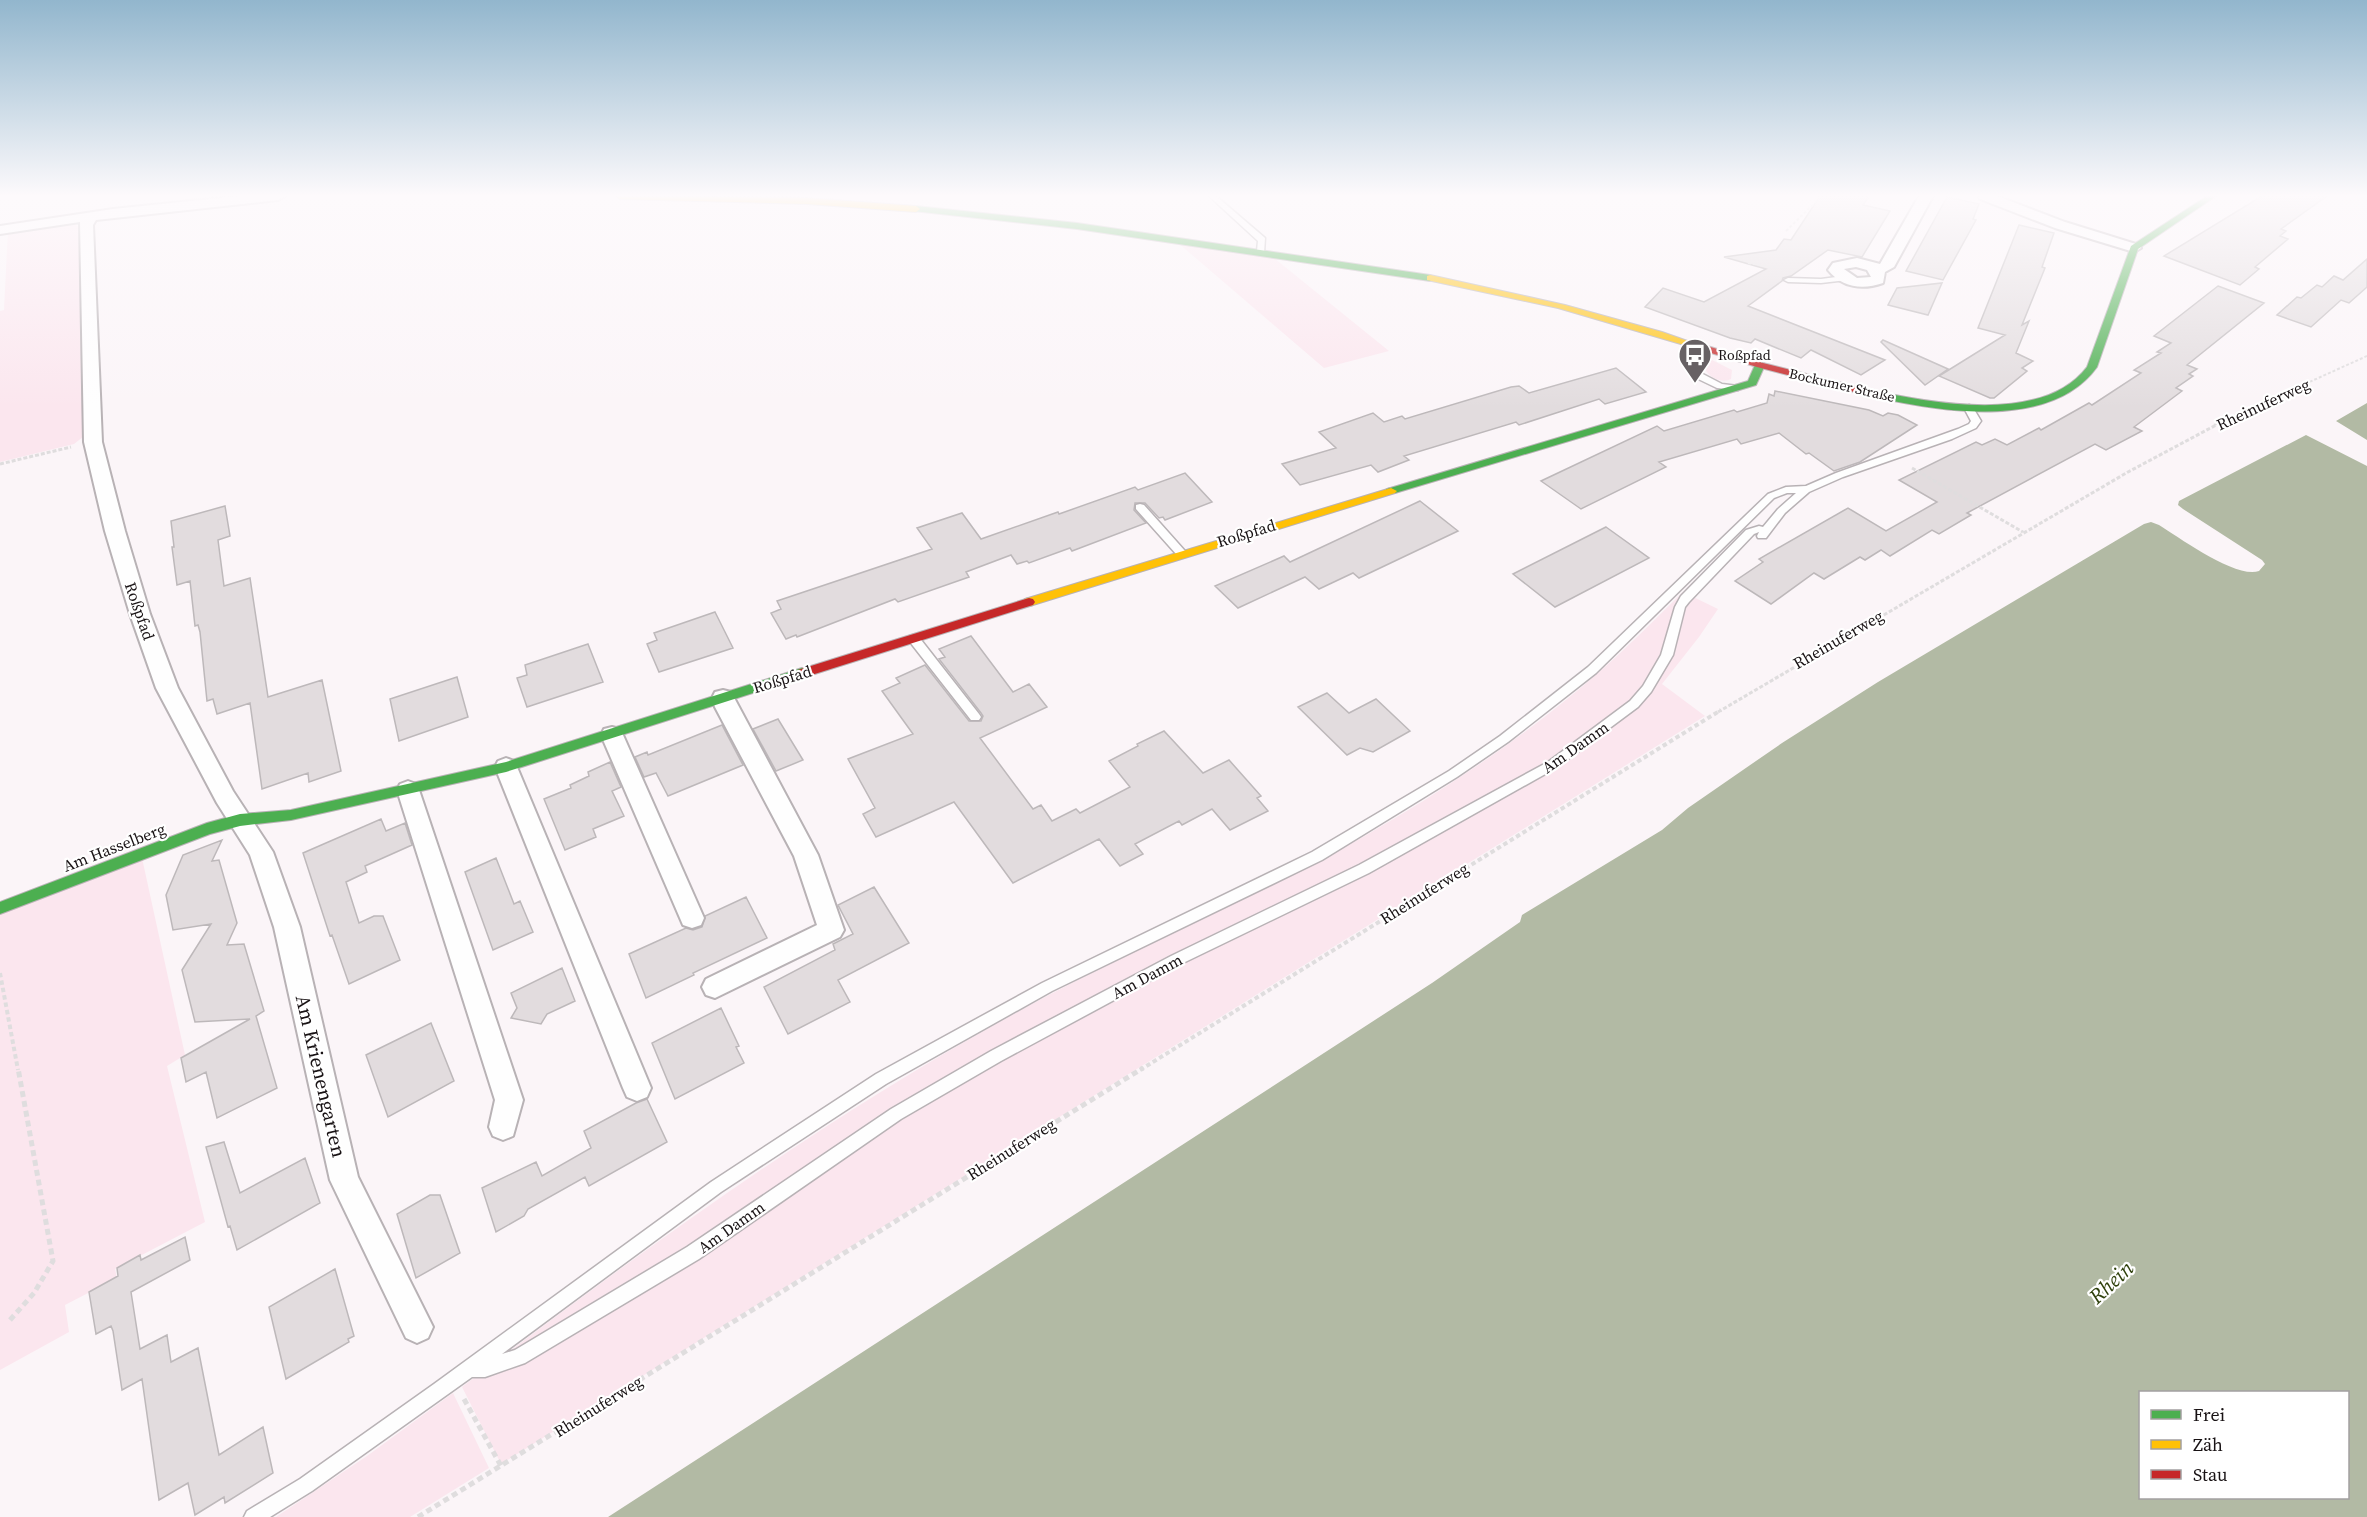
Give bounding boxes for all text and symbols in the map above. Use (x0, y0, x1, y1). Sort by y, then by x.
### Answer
bus stop icon: Roßpfad (1677, 337, 1713, 384)
place label: Roßpfad (1718, 345, 1771, 365)
street label: Bockumer Straße (1787, 363, 1897, 407)
street label: Rheinuferweg (2213, 373, 2313, 435)
street label: Roßpfad (1214, 514, 1278, 552)
street label: Roßpfad (120, 579, 160, 643)
street label: Rheinuferweg (1789, 604, 1887, 674)
street label: Roßpfad (750, 660, 814, 698)
street label: Am Damm (1537, 716, 1613, 778)
street label: Am Hasselberg (60, 817, 168, 877)
street label: Rheinuferweg (1375, 857, 1473, 929)
street label: Am Damm (1108, 948, 1186, 1004)
street label: Am Krienengarten (289, 992, 353, 1160)
street label: Rheinuferweg (962, 1113, 1060, 1185)
street label: Am Damm (693, 1196, 769, 1258)
water label: Rhein (2082, 1254, 2140, 1311)
street label: Rheinuferweg (549, 1370, 647, 1442)
legend (2139, 1391, 2349, 1499)
text: Frei (2193, 1402, 2225, 1427)
text: Zäh (2193, 1432, 2223, 1457)
text: Stau (2193, 1462, 2228, 1487)

